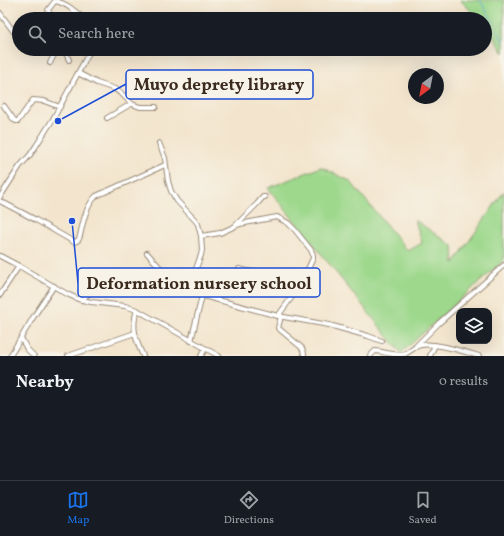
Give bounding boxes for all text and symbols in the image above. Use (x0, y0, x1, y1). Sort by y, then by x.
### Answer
search box (12, 12, 492, 56)
icon: search (26, 23, 48, 45)
text: Search here (58, 24, 135, 45)
north arrow (408, 68, 444, 104)
callout: Muyo deprety library (126, 70, 313, 99)
text: Muyo deprety library (134, 74, 305, 97)
callout: Deformation nursery school (78, 268, 320, 297)
text: Deformation nursery school (86, 273, 312, 296)
map controls (456, 308, 492, 344)
button: layers (456, 308, 492, 344)
text: Nearby (16, 371, 74, 394)
text: 0 results (439, 373, 488, 391)
tab: Map (67, 489, 89, 528)
tab: Directions (224, 489, 274, 528)
tab: Saved (408, 489, 437, 528)

